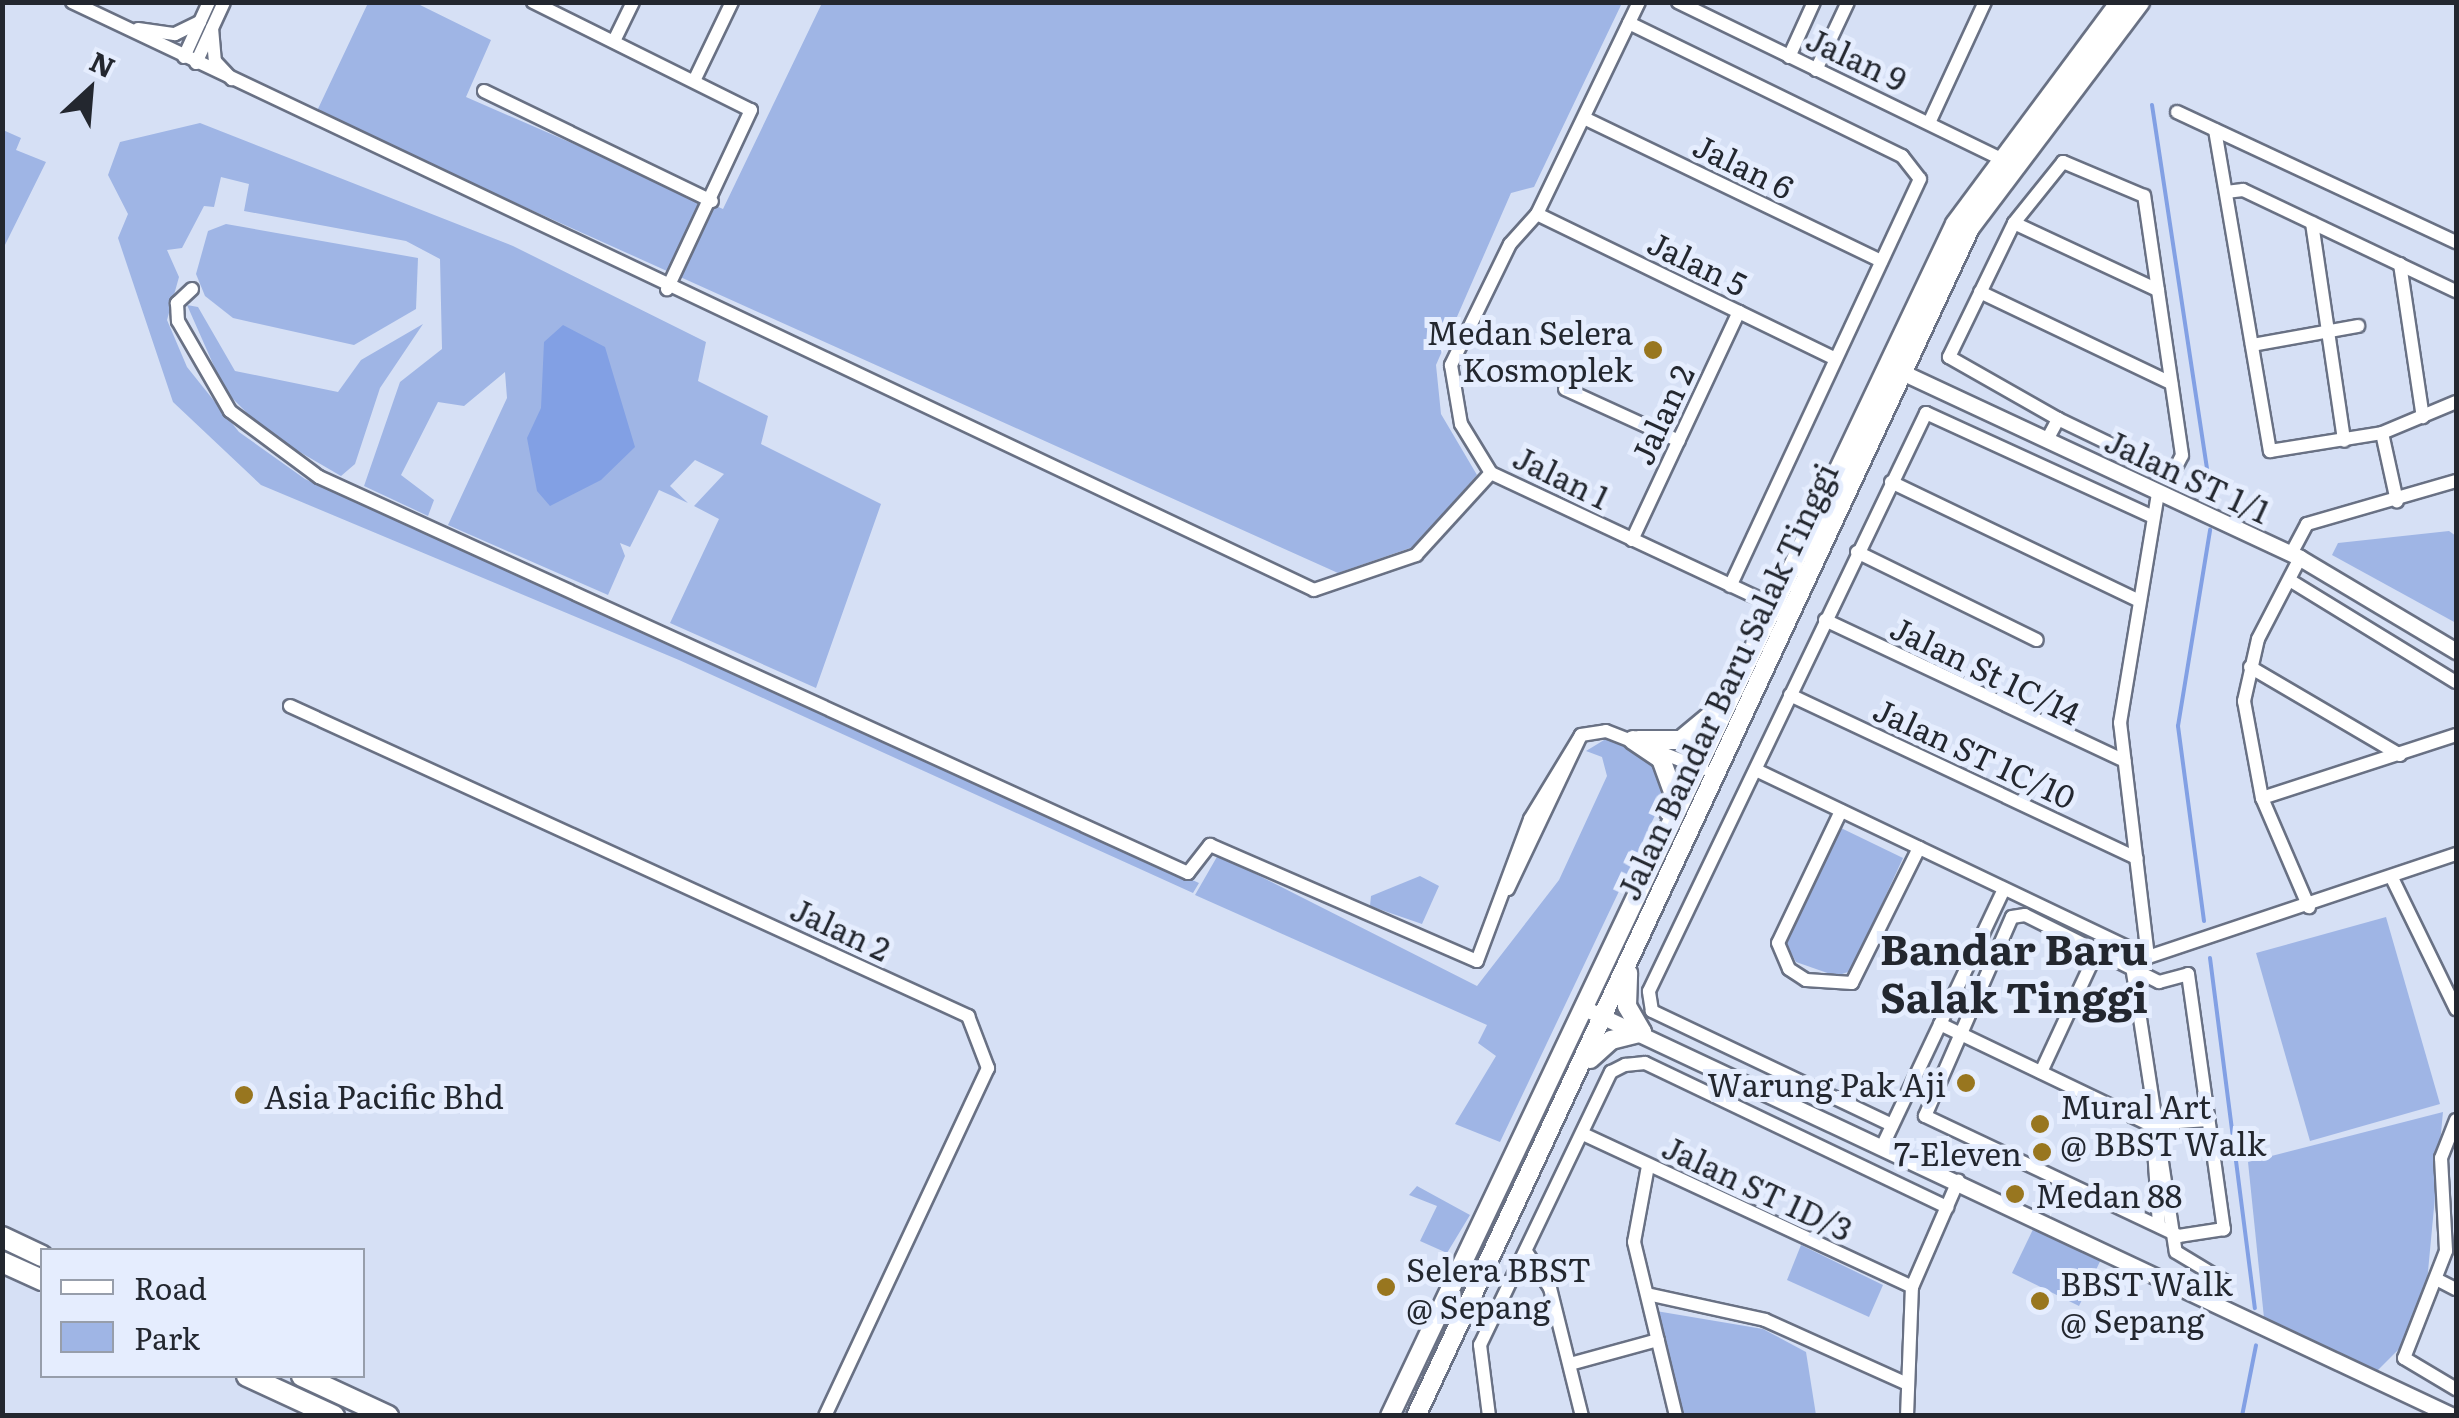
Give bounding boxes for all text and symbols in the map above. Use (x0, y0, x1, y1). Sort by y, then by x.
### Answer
street label: Jalan 9 (1801, 18, 1913, 98)
text: N (83, 39, 123, 87)
north arrow (40, 40, 140, 140)
street label: Jalan 6 (1688, 124, 1800, 206)
street label: Jalan 5 (1642, 222, 1754, 302)
place label: Medan Selera Kosmoplek (1427, 313, 1633, 388)
marker: Medan Selera Kosmoplek (1642, 339, 1664, 361)
street label: Jalan 2 (1621, 358, 1701, 470)
street label: Jalan ST 1/1 (2100, 420, 2276, 530)
street label: Jalan 1 (1508, 436, 1616, 516)
street label: Jalan Bandar Baru Salak Tinggi (1608, 457, 1844, 905)
street label: Jalan St 1C/14 (1885, 607, 2087, 731)
street label: Jalan ST 1C/10 (1868, 689, 2082, 815)
street label: Jalan 2 (785, 888, 897, 968)
district label: Bandar Baru Salak Tinggi (1880, 922, 2148, 1020)
place label: Warung Pak Aji (1707, 1064, 1946, 1102)
marker: Warung Pak Aji (1955, 1072, 1977, 1094)
place label: Asia Pacific Bhd (264, 1076, 504, 1114)
marker: Asia Pacific Bhd (233, 1084, 255, 1106)
place label: Mural Art @ BBST Walk (2060, 1087, 2266, 1162)
marker: Mural Art @ BBST Walk (2029, 1113, 2051, 1135)
street label: Jalan ST 1D/3 (1657, 1126, 1859, 1248)
place label: 7-Eleven (1894, 1133, 2022, 1171)
marker: 7-Eleven (2031, 1141, 2053, 1163)
place label: Medan 88 (2035, 1175, 2182, 1213)
marker: Medan 88 (2004, 1183, 2026, 1205)
legend (40, 1248, 365, 1378)
place label: Selera BBST @ Sepang (1406, 1250, 1591, 1325)
place label: BBST Walk @ Sepang (2060, 1264, 2233, 1339)
text: Road (134, 1265, 207, 1309)
marker: Selera BBST @ Sepang (1375, 1276, 1397, 1298)
marker: BBST Walk @ Sepang (2029, 1290, 2051, 1312)
text: Park (134, 1315, 200, 1359)

